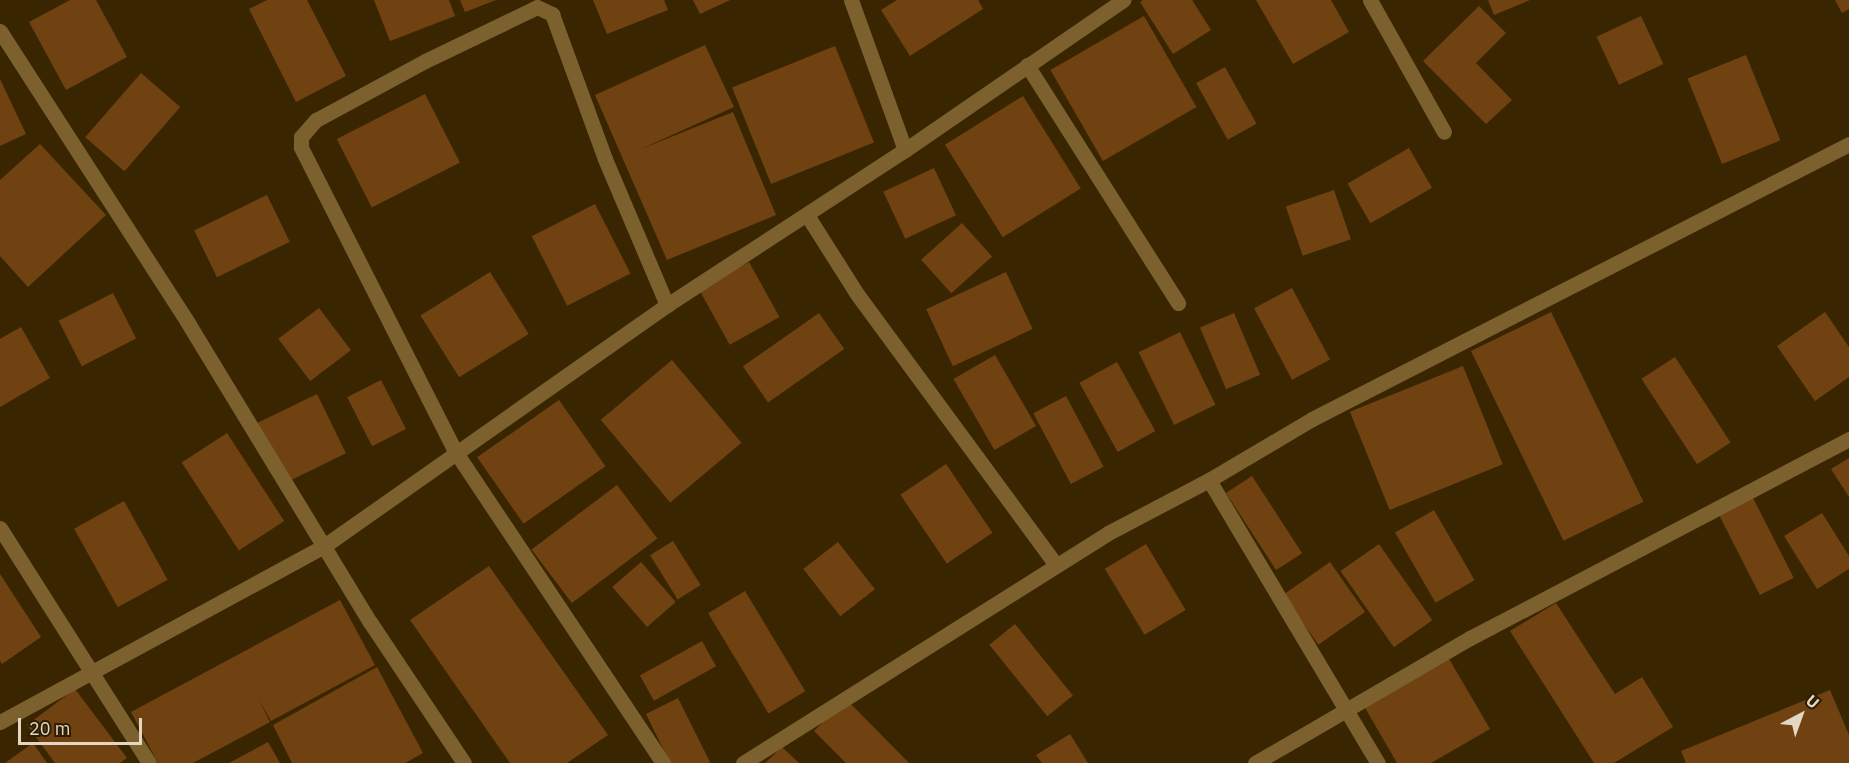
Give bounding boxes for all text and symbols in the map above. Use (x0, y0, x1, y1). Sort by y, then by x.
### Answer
north arrow (1771, 685, 1831, 745)
text: U (1802, 690, 1824, 713)
scale bar (21, 706, 146, 744)
text: 20 m (29, 717, 71, 740)

